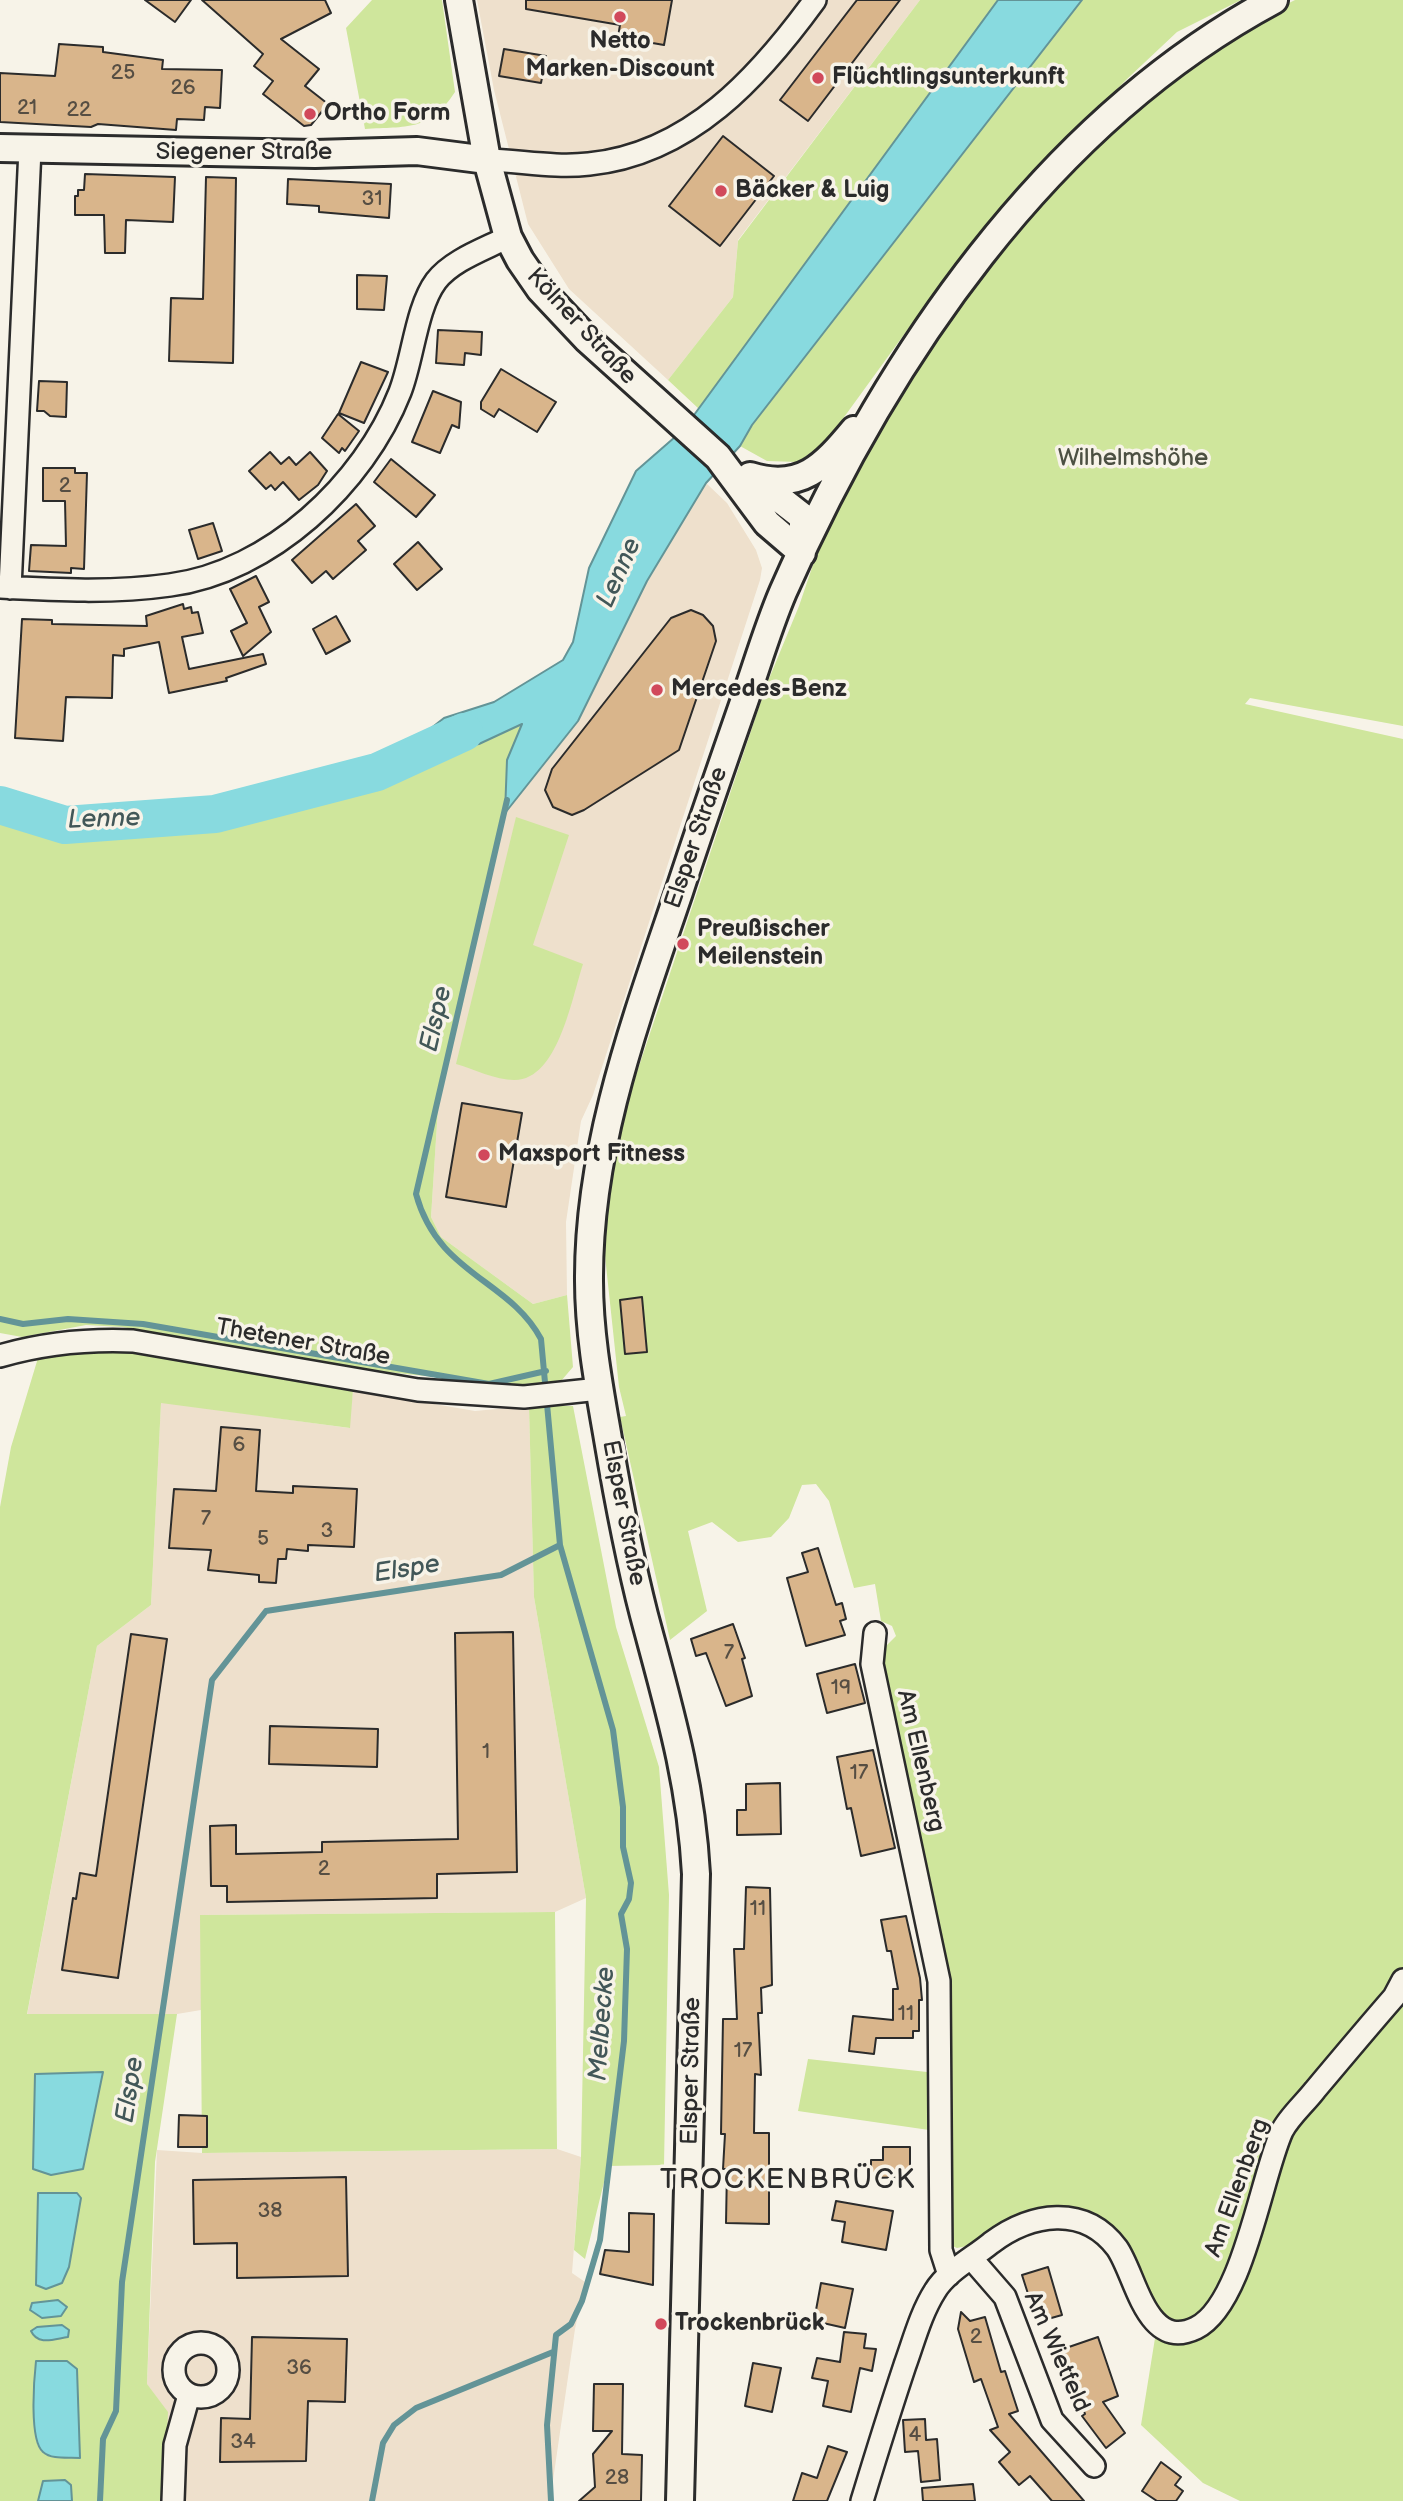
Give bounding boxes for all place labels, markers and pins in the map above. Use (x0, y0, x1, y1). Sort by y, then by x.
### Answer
marker: Netto Marken-Discount (612, 9, 628, 25)
place label: Netto Marken-Discount (525, 28, 715, 84)
place label: Flüchtlingsunterkunft (832, 64, 1065, 92)
marker: Flüchtlingsunterkunft (810, 70, 826, 86)
place label: Ortho Form (324, 100, 450, 128)
marker: Ortho Form (302, 106, 318, 122)
place label: Bäcker & Luig (735, 177, 889, 205)
marker: Bäcker & Luig (713, 183, 729, 199)
place label: Mercedes-Benz (671, 676, 847, 704)
marker: Mercedes-Benz (649, 682, 665, 698)
place label: Preußischer Meilenstein (697, 916, 830, 972)
marker: Preußischer Meilenstein (675, 936, 691, 952)
place label: Maxsport Fitness (498, 1141, 685, 1169)
marker: Maxsport Fitness (476, 1147, 492, 1163)
place label: Trockenbrück (675, 2310, 824, 2338)
marker: Trockenbrück (653, 2316, 669, 2332)

